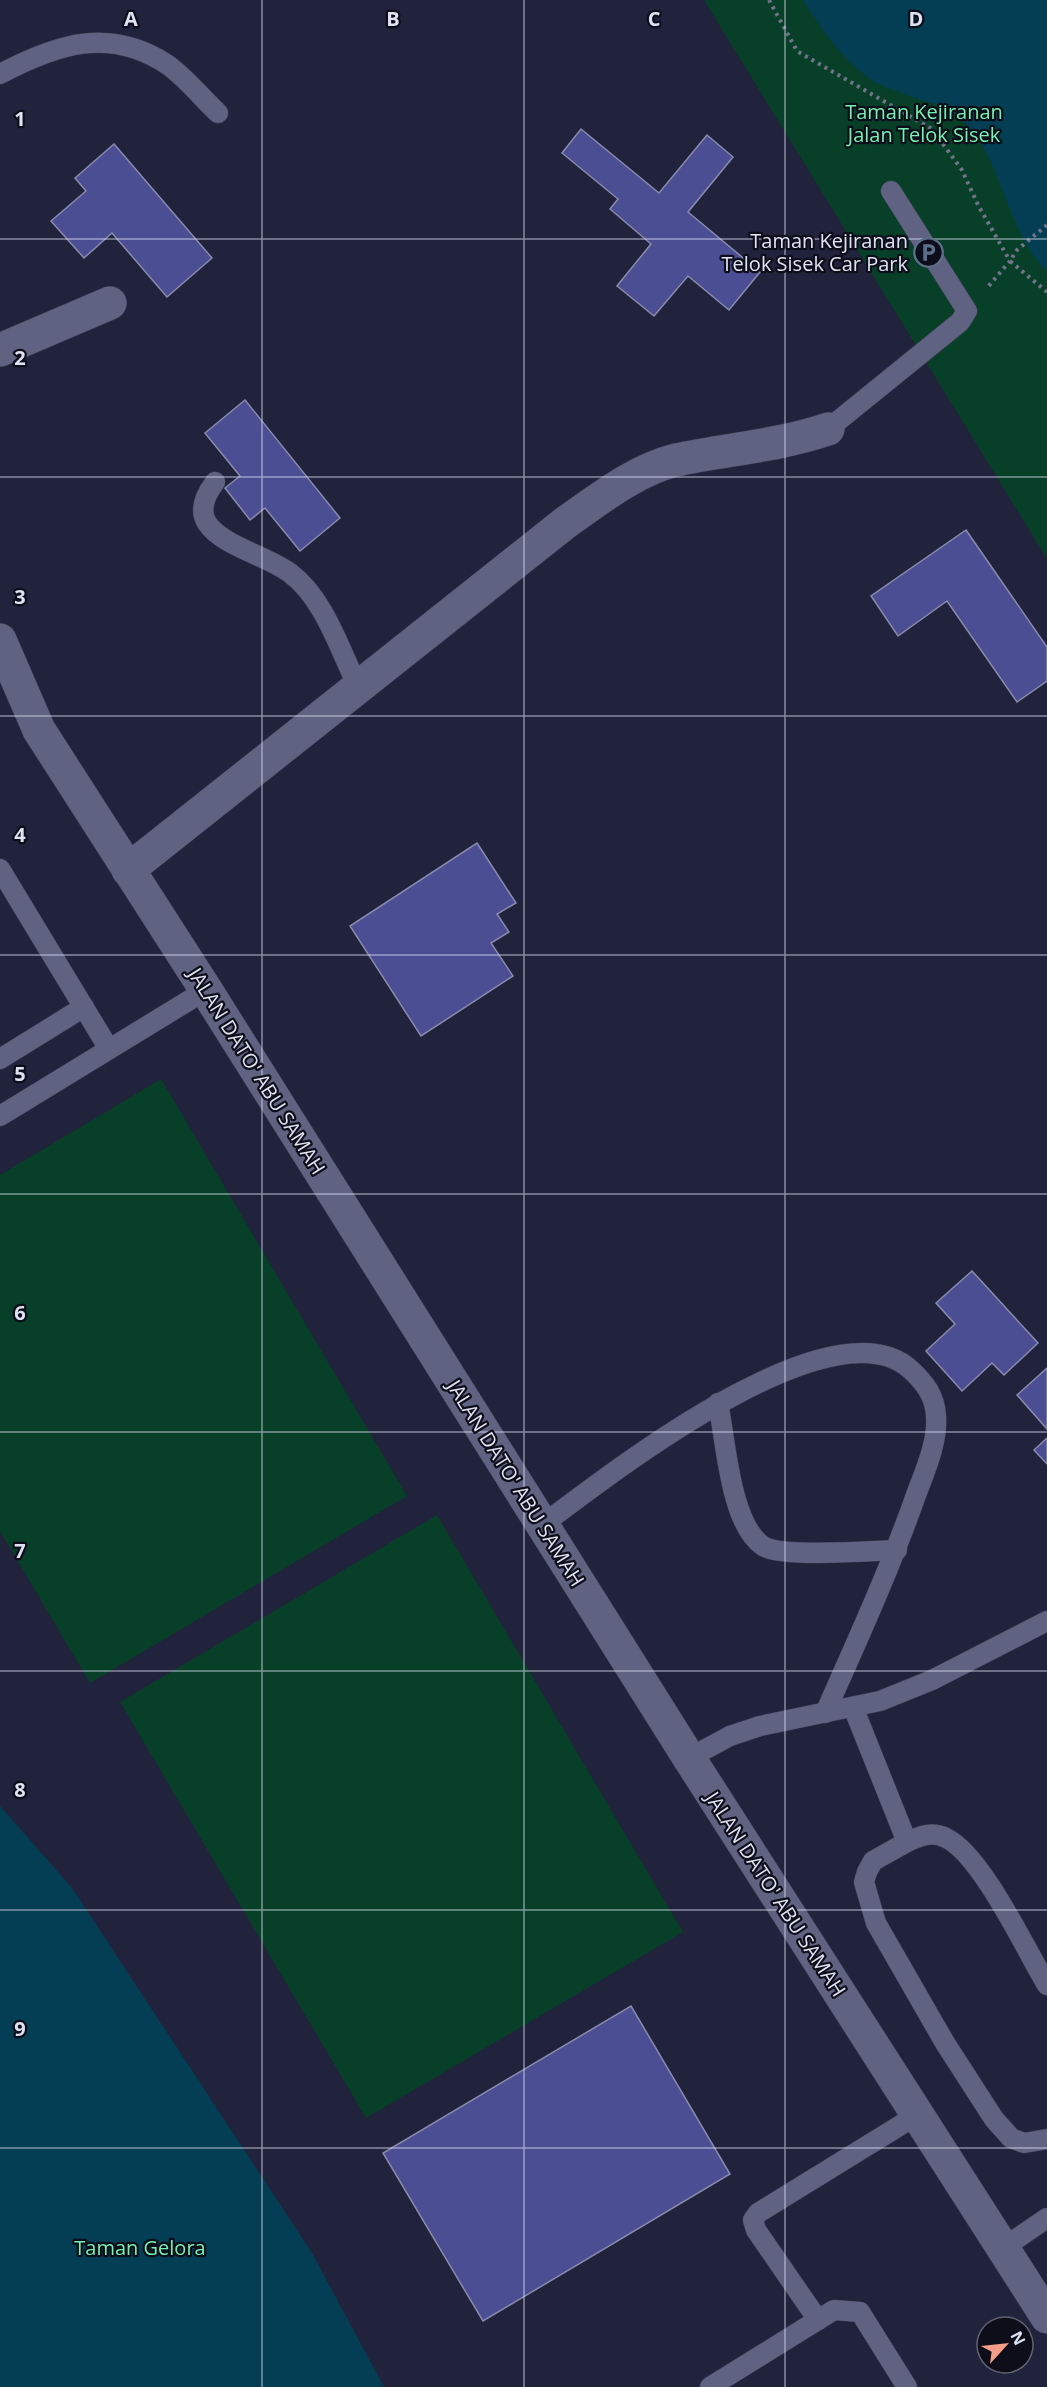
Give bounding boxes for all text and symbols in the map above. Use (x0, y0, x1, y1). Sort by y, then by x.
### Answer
text: A (124, 5, 138, 32)
text: B (386, 5, 400, 32)
text: C (648, 5, 661, 32)
text: D (909, 5, 923, 32)
park label: Taman Kejiranan Jalan Telok Sisek (845, 98, 1003, 148)
text: 1 (14, 105, 26, 132)
place label: Taman Kejiranan Telok Sisek Car Park (722, 227, 908, 277)
parking icon: Taman Kejiranan Telok Sisek Car Park (913, 236, 945, 268)
text: 2 (14, 344, 26, 371)
text: 3 (14, 583, 26, 610)
text: 4 (14, 821, 26, 848)
street label: JALAN DATO' ABU SAMAH (181, 961, 332, 1180)
text: 5 (14, 1060, 26, 1087)
text: 6 (14, 1299, 26, 1326)
street label: JALAN DATO' ABU SAMAH (440, 1373, 591, 1592)
text: 7 (14, 1537, 26, 1564)
text: 8 (14, 1776, 26, 1803)
street label: JALAN DATO' ABU SAMAH (699, 1785, 852, 2002)
text: 9 (14, 2015, 26, 2042)
park label: Taman Gelora (74, 2234, 206, 2261)
north arrow (975, 2315, 1035, 2375)
text: N (1006, 2327, 1031, 2349)

